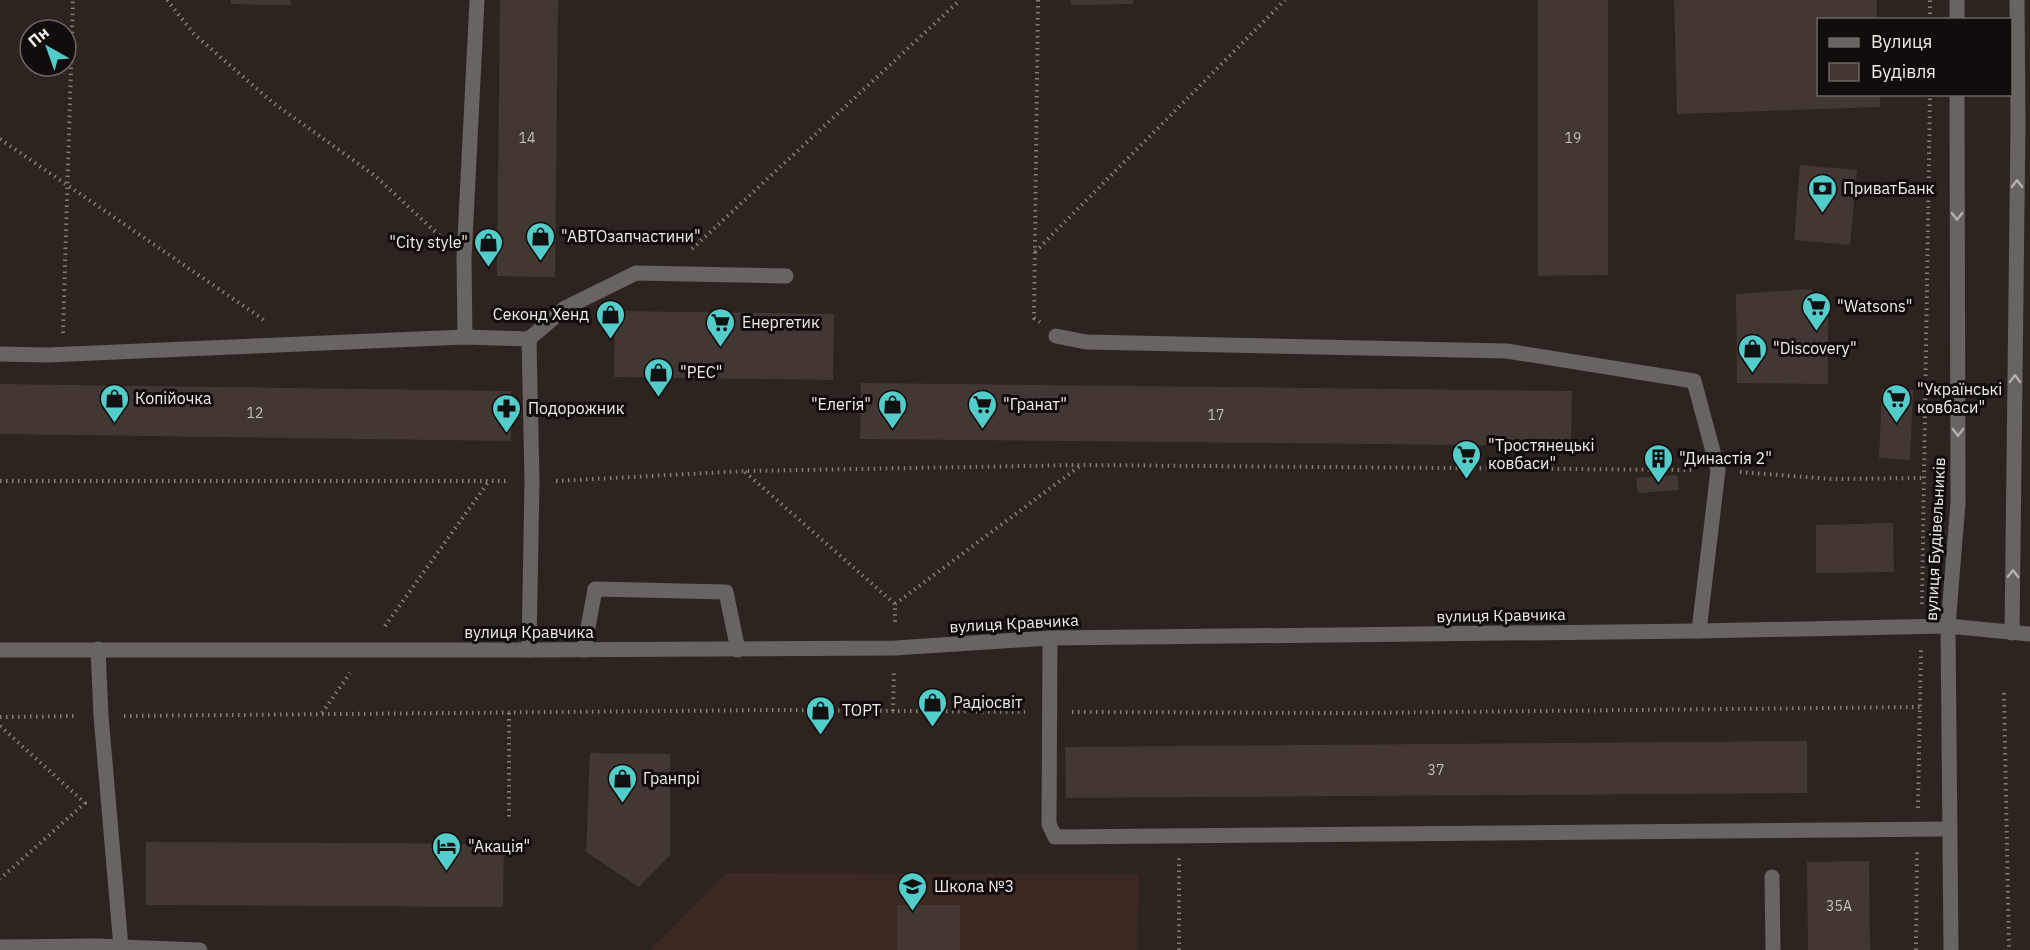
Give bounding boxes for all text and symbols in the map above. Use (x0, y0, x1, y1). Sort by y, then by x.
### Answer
north arrow (18, 18, 78, 78)
legend (1817, 18, 2012, 96)
text: Пн (24, 22, 53, 51)
text: Вулиця (1871, 30, 1932, 53)
text: Будівля (1871, 60, 1936, 83)
house number: 14 (519, 129, 535, 147)
house number: 19 (1565, 129, 1581, 147)
bank icon: ПриватБанк (1806, 172, 1838, 214)
place label: ПриватБанк (1843, 178, 1935, 198)
one-way arrow (2011, 180, 2023, 189)
one-way arrow (1951, 211, 1963, 220)
shop icon: "АВТОзапчастини" (524, 220, 556, 262)
shop icon: "City style" (473, 226, 505, 268)
place label: "АВТОзапчастини" (561, 226, 701, 246)
place label: "City style" (389, 232, 468, 252)
supermarket icon: "Watsons" (1800, 290, 1832, 332)
place label: "Watsons" (1837, 296, 1912, 316)
shop icon: Секонд Хенд (594, 298, 626, 340)
place label: Секонд Хенд (493, 304, 589, 324)
supermarket icon: Енергетик (705, 306, 737, 348)
place label: Енергетик (742, 312, 820, 332)
shop icon: "Discovery" (1736, 332, 1768, 374)
place label: "Discovery" (1773, 338, 1857, 358)
shop icon: "РЕС" (643, 356, 675, 398)
place label: "РЕС" (680, 362, 723, 382)
one-way arrow (2009, 375, 2021, 384)
place label: "Українські ковбаси" (1917, 379, 2002, 417)
shop icon: Копійочка (98, 382, 130, 424)
supermarket icon: "Українські ковбаси" (1880, 382, 1912, 424)
place label: Копійочка (135, 388, 212, 408)
shop icon: "Елегія" (876, 388, 908, 430)
supermarket icon: "Гранат" (966, 388, 998, 430)
pharmacy icon: Подорожник (491, 392, 523, 434)
place label: "Елегія" (811, 394, 871, 414)
place label: "Гранат" (1003, 394, 1067, 414)
place label: Подорожник (528, 398, 625, 418)
house number: 12 (247, 404, 263, 422)
house number: 17 (1208, 406, 1224, 424)
one-way arrow (1952, 427, 1964, 436)
place label: "Тростянецькі ковбаси" (1488, 435, 1595, 473)
supermarket icon: "Тростянецькі ковбаси" (1451, 438, 1483, 480)
building icon: "Династія 2" (1642, 442, 1674, 484)
place label: "Династія 2" (1679, 448, 1772, 468)
street label: вулиця Будівельників (1921, 457, 1949, 621)
one-way arrow (2007, 570, 2019, 579)
street label: вулиця Кравчика (1436, 604, 1566, 626)
street label: вулиця Кравчика (949, 610, 1080, 636)
street label: вулиця Кравчика (464, 622, 594, 642)
shop icon: Радіосвіт (916, 686, 948, 728)
place label: Радіосвіт (953, 692, 1023, 712)
shop icon: ТОРТ (805, 694, 837, 736)
place label: ТОРТ (842, 700, 881, 720)
house number: 37 (1428, 761, 1444, 779)
shop icon: Гранпрі (606, 762, 638, 804)
place label: Гранпрі (643, 768, 700, 788)
hotel icon: "Акація" (431, 830, 463, 872)
place label: "Акація" (468, 836, 530, 856)
school or university icon: Школа №3 (897, 870, 929, 912)
place label: Школа №3 (934, 876, 1014, 896)
house number: 35А (1826, 897, 1852, 915)

